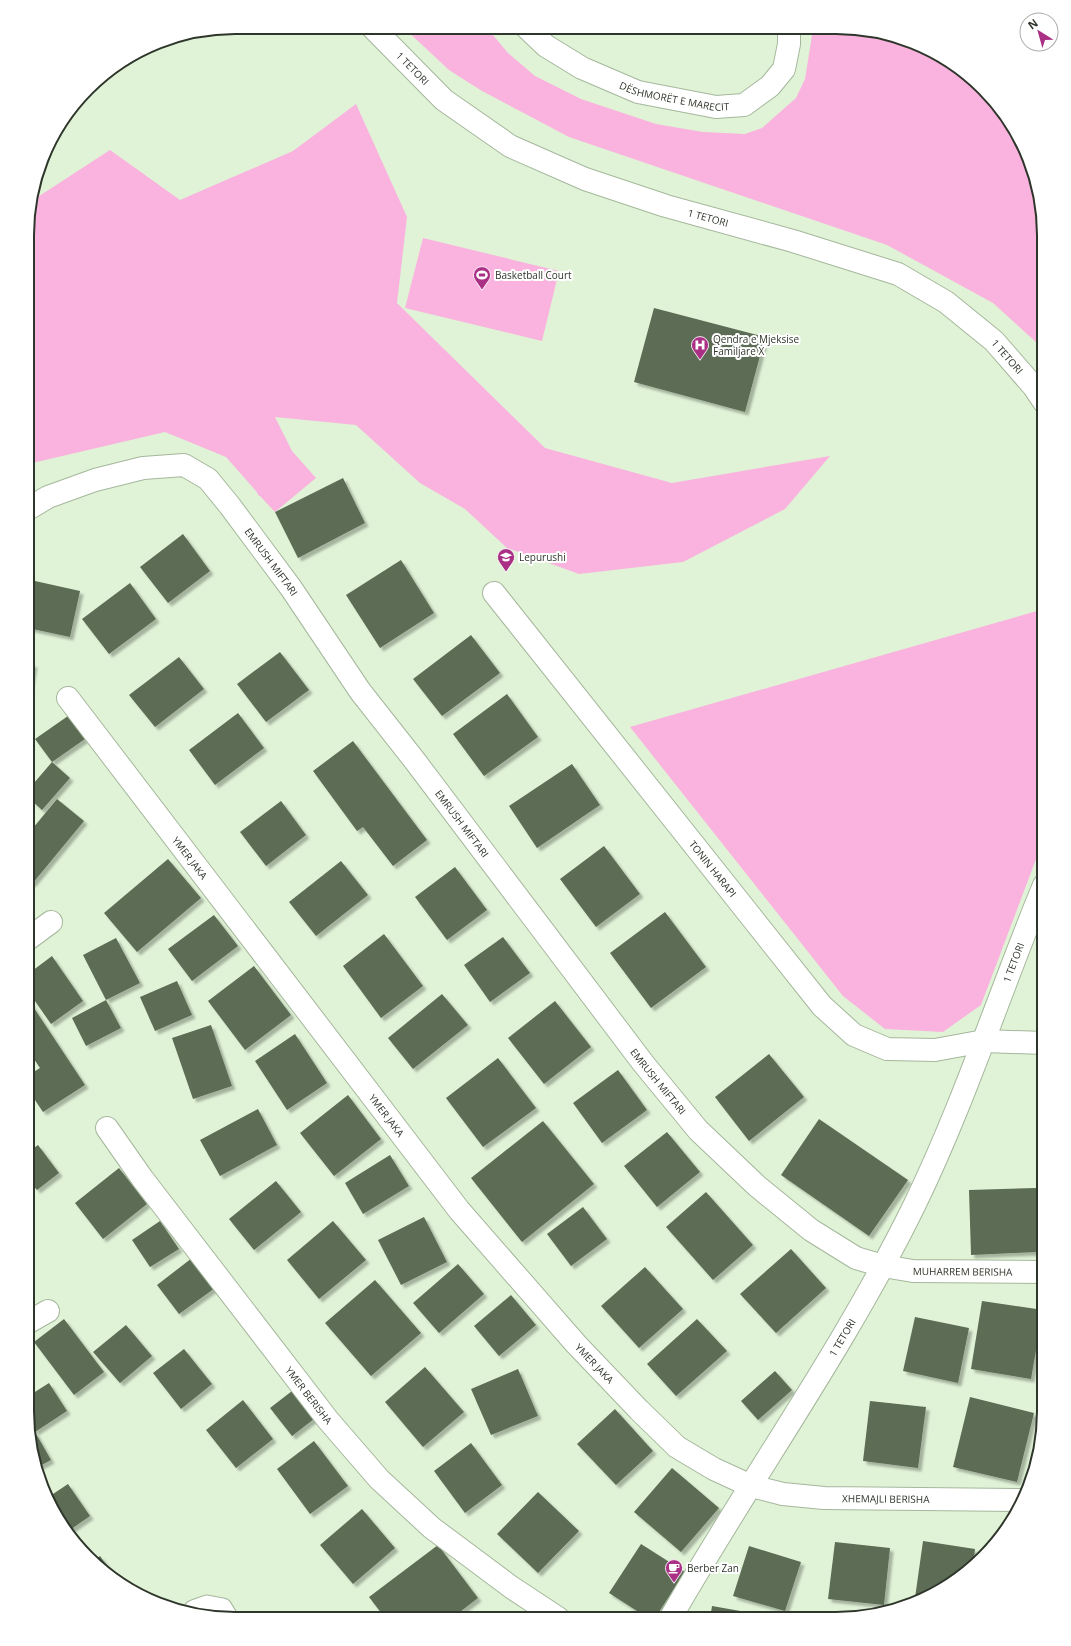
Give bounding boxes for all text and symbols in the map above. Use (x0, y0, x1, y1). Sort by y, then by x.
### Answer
north arrow (1019, 12, 1059, 52)
text: N (1025, 15, 1041, 32)
street label: 1 TETORI (393, 49, 432, 88)
street label: DËSHMORËT E MARECIT (617, 78, 730, 114)
street label: 1 TETORI (686, 205, 730, 230)
sports icon: Basketball Court (472, 265, 492, 290)
place label: Basketball Court (495, 268, 572, 282)
place label: Qendra e Mjeksise Familjare X (713, 332, 800, 358)
hospital icon: Qendra e Mjeksise Familjare X (690, 335, 710, 360)
street label: 1 TETORI (988, 336, 1026, 377)
street label: EMRUSH MIFTARI (242, 525, 301, 598)
school or university icon: Lepurushi (496, 547, 516, 572)
place label: Lepurushi (519, 550, 566, 564)
street label: EMRUSH MIFTARI (432, 787, 492, 860)
street label: YMER JAKA (169, 833, 211, 883)
street label: TONIN HARAPI (686, 837, 740, 900)
street label: 1 TETORI (999, 940, 1027, 984)
street label: EMRUSH MIFTARI (627, 1045, 689, 1117)
street label: YMER JAKA (366, 1091, 408, 1140)
street label: MUHARREM BERISHA (913, 1264, 1013, 1279)
street label: 1 TETORI (825, 1316, 859, 1359)
street label: YMER JAKA (572, 1340, 617, 1387)
street label: YMER BERISHA (282, 1364, 336, 1428)
street label: XHEMAJLI BERISHA (842, 1491, 930, 1506)
cafe icon: Berber Zan (664, 1558, 684, 1583)
place label: Berber Zan (687, 1561, 739, 1575)

